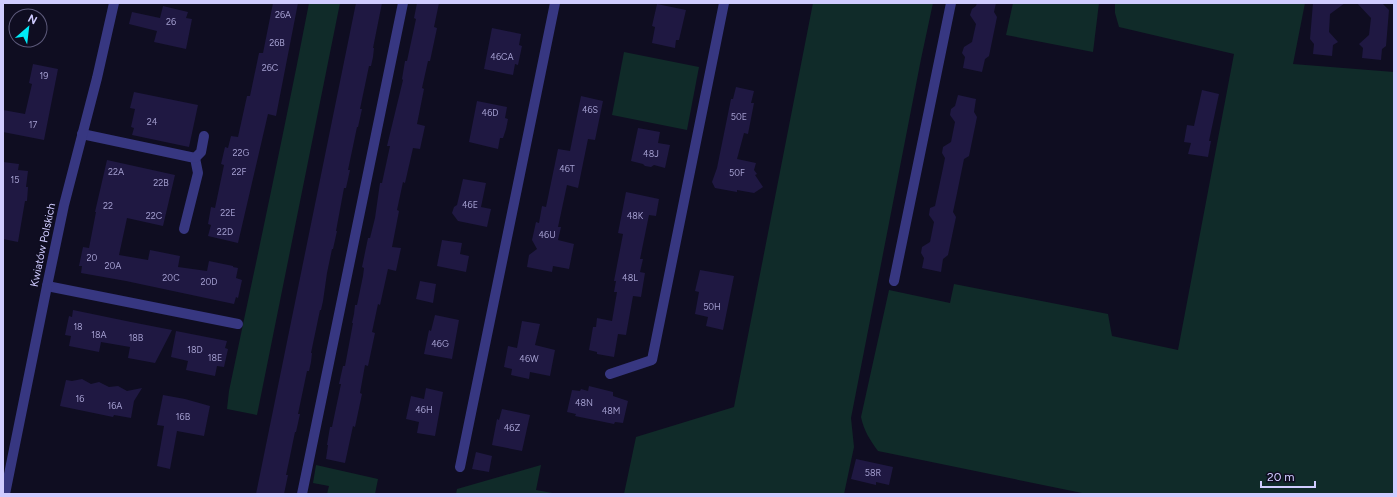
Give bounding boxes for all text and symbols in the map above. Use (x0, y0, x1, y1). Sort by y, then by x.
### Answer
north arrow (8, 8, 48, 48)
house number: 26A (275, 9, 291, 20)
text: N (26, 12, 39, 27)
house number: 26 (166, 16, 176, 27)
house number: 26B (269, 37, 285, 48)
house number: 46CA (490, 51, 514, 62)
house number: 26C (262, 62, 279, 73)
house number: 19 (40, 70, 48, 81)
house number: 46S (582, 104, 599, 115)
house number: 46D (482, 107, 498, 118)
house number: 50E (731, 111, 747, 122)
house number: 24 (147, 116, 158, 127)
house number: 17 (29, 119, 37, 130)
house number: 22G (233, 147, 250, 158)
house number: 48J (643, 148, 659, 159)
house number: 46T (559, 163, 575, 174)
house number: 22A (108, 166, 124, 177)
house number: 22F (232, 166, 247, 177)
house number: 50F (729, 167, 745, 178)
house number: 15 (11, 174, 19, 185)
house number: 22B (153, 177, 169, 188)
house number: 46E (462, 199, 478, 210)
house number: 22 (103, 200, 113, 211)
street label: Kwiatów Polskich (28, 202, 58, 288)
house number: 22E (220, 207, 236, 218)
house number: 22C (146, 210, 163, 221)
house number: 48K (627, 210, 644, 221)
house number: 22D (217, 226, 233, 237)
house number: 46U (538, 229, 556, 240)
house number: 20 (87, 252, 98, 263)
house number: 20A (105, 260, 121, 271)
house number: 20C (162, 272, 180, 283)
house number: 48L (622, 272, 638, 283)
house number: 20D (201, 276, 218, 287)
house number: 50H (703, 301, 721, 312)
house number: 18 (73, 321, 83, 332)
house number: 18A (91, 329, 107, 340)
house number: 18B (129, 332, 144, 343)
house number: 46G (431, 338, 449, 349)
house number: 18D (187, 344, 203, 355)
house number: 18E (208, 352, 222, 363)
house number: 46W (519, 353, 539, 364)
house number: 16 (76, 393, 84, 404)
house number: 48N (575, 397, 593, 408)
house number: 16A (108, 400, 122, 411)
house number: 46H (415, 404, 433, 415)
house number: 48M (602, 405, 620, 416)
house number: 16B (176, 411, 191, 422)
house number: 46Z (504, 422, 520, 433)
scale bar (1261, 463, 1315, 489)
house number: 58R (865, 467, 882, 478)
text: 20 m (1267, 470, 1295, 484)

